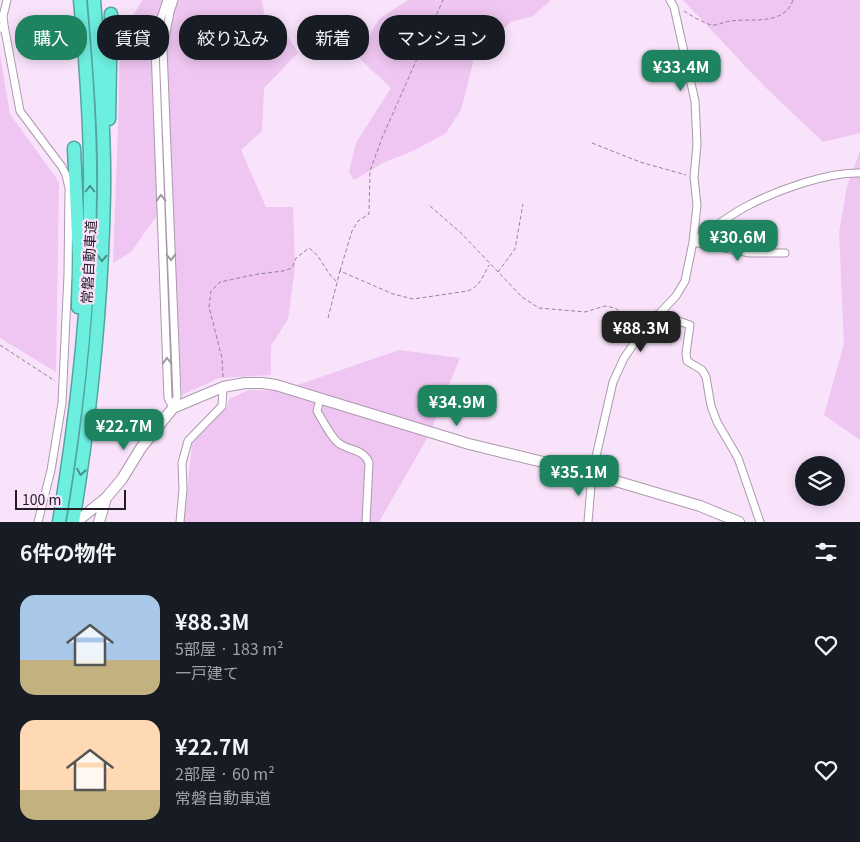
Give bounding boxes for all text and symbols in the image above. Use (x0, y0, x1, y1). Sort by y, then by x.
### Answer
chip: 購入 (15, 15, 87, 60)
chip: 賃貸 (97, 15, 169, 60)
chip: 絞り込み (179, 15, 287, 60)
chip: 新着 (297, 15, 369, 60)
chip: マンション (379, 15, 505, 60)
pin: ¥33.4M (640, 49, 722, 92)
text: ¥33.4M (653, 54, 709, 78)
one-way arrow (85, 185, 95, 192)
one-way arrow (155, 194, 166, 202)
street label: 常磐自動車道 (76, 220, 100, 304)
pin: ¥30.6M (697, 220, 779, 262)
text: ¥30.6M (710, 224, 766, 248)
one-way arrow (165, 253, 176, 261)
one-way arrow (96, 254, 107, 262)
pin: ¥88.3M (600, 310, 682, 353)
text: ¥88.3M (613, 315, 669, 339)
one-way arrow (161, 357, 172, 365)
pin: ¥34.9M (416, 384, 498, 427)
text: ¥34.9M (429, 389, 485, 413)
pin: ¥22.7M (83, 408, 165, 451)
text: ¥22.7M (96, 413, 152, 437)
pin: ¥35.1M (538, 454, 620, 497)
map controls (795, 456, 845, 506)
button: layers (795, 456, 845, 506)
text: ¥35.1M (551, 459, 607, 483)
one-way arrow (76, 468, 87, 476)
scale bar (15, 487, 126, 510)
text: 100 m (22, 489, 61, 509)
text: 6件の物件 (20, 537, 116, 567)
icon: filters (812, 538, 840, 566)
text: ¥88.3M (175, 606, 249, 636)
icon: home (60, 615, 120, 675)
icon: heart (812, 631, 840, 659)
text: 5部屋 · 183 m² (175, 636, 284, 660)
text: 一戸建て (175, 660, 239, 684)
text: ¥22.7M (175, 731, 249, 761)
icon: home (60, 740, 120, 800)
icon: heart (812, 756, 840, 784)
text: 2部屋 · 60 m² (175, 761, 275, 785)
text: 常磐自動車道 (175, 785, 271, 809)

